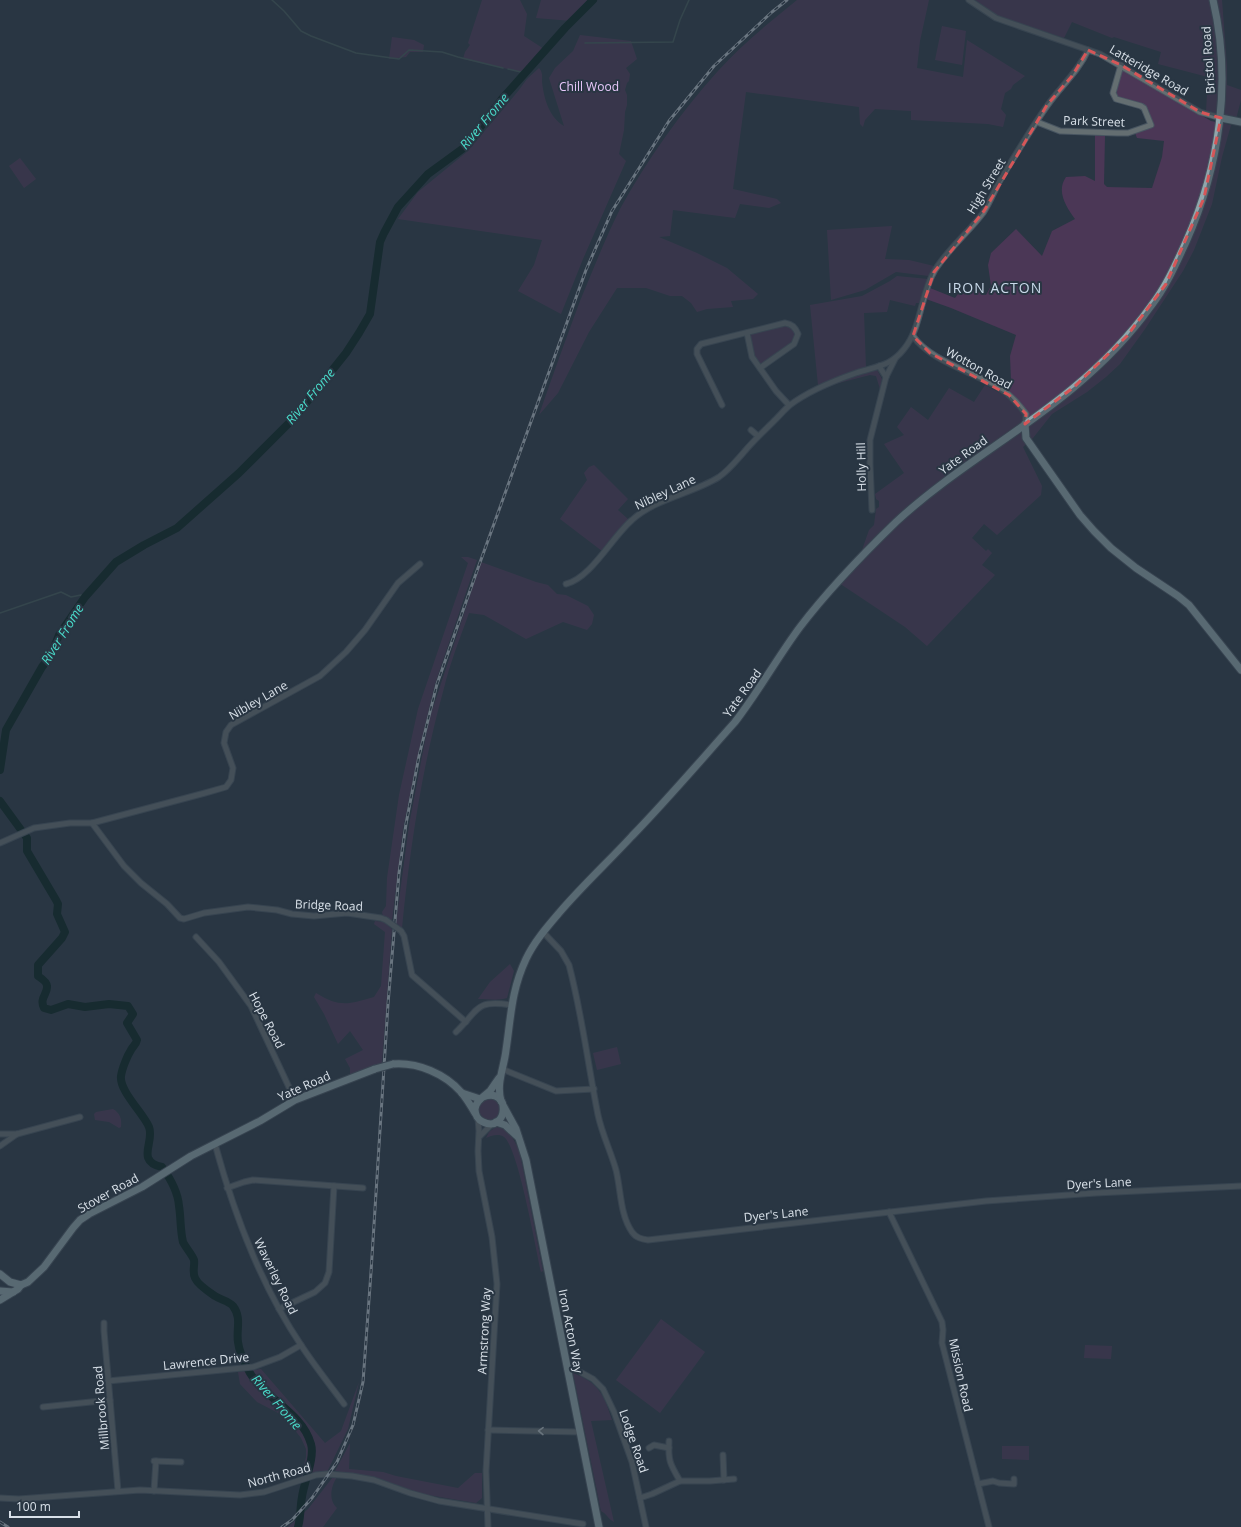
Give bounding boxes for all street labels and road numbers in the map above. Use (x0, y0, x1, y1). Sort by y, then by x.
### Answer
street label: Bristol Road (1197, 26, 1219, 94)
street label: Latteridge Road (1106, 41, 1192, 99)
street label: Park Street (1063, 111, 1125, 131)
street label: High Street (963, 155, 1009, 217)
street label: Wotton Road (943, 343, 1015, 393)
street label: Yate Road (935, 432, 991, 478)
street label: Holly Hill (852, 442, 870, 492)
street label: Nibley Lane (632, 470, 698, 514)
street label: Yate Road (719, 665, 765, 721)
street label: Nibley Lane (225, 676, 291, 724)
street label: Bridge Road (295, 895, 363, 915)
street label: Hope Road (245, 989, 289, 1051)
street label: Yate Road (275, 1067, 333, 1105)
street label: Stover Road (74, 1169, 142, 1217)
street label: Dyer's Lane (1066, 1173, 1132, 1193)
street label: Dyer's Lane (743, 1202, 809, 1226)
street label: Waverley Road (250, 1235, 302, 1317)
street label: Armstrong Way (473, 1286, 495, 1375)
street label: Iron Acton Way (555, 1288, 588, 1375)
street label: Mission Road (945, 1337, 977, 1413)
street label: Lawrence Drive (162, 1348, 250, 1374)
street label: Millbrook Road (89, 1365, 113, 1451)
street label: Lodge Road (615, 1407, 653, 1475)
street label: North Road (246, 1458, 312, 1492)

